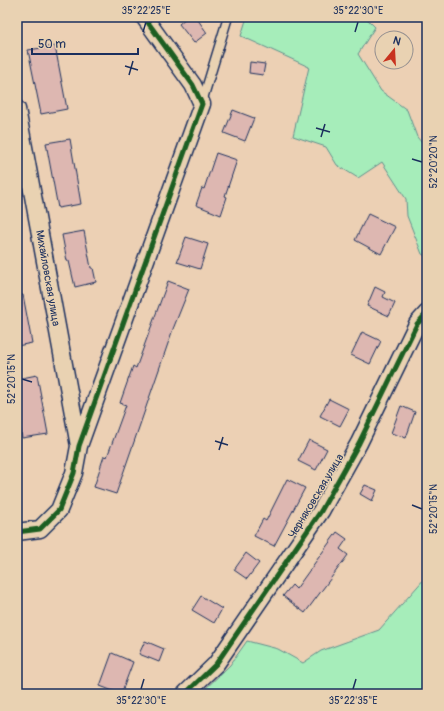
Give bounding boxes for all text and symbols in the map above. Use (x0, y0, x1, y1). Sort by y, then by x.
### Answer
text: 35°22'25"E (122, 5, 170, 17)
text: 35°22'30"E (333, 5, 383, 17)
scale bar (32, 30, 138, 56)
north arrow (374, 30, 414, 70)
text: N (391, 34, 403, 48)
text: 50 m (38, 37, 66, 52)
text: 52°20'20"N (428, 135, 440, 189)
street label: Михайловская улица (33, 229, 63, 327)
text: 52°20'15"N (6, 354, 18, 404)
street label: Черняковская улица (286, 451, 346, 541)
text: 52°20'15"N (428, 484, 440, 534)
text: 35°22'30"E (116, 695, 166, 707)
text: 35°22'35"E (329, 695, 377, 707)

